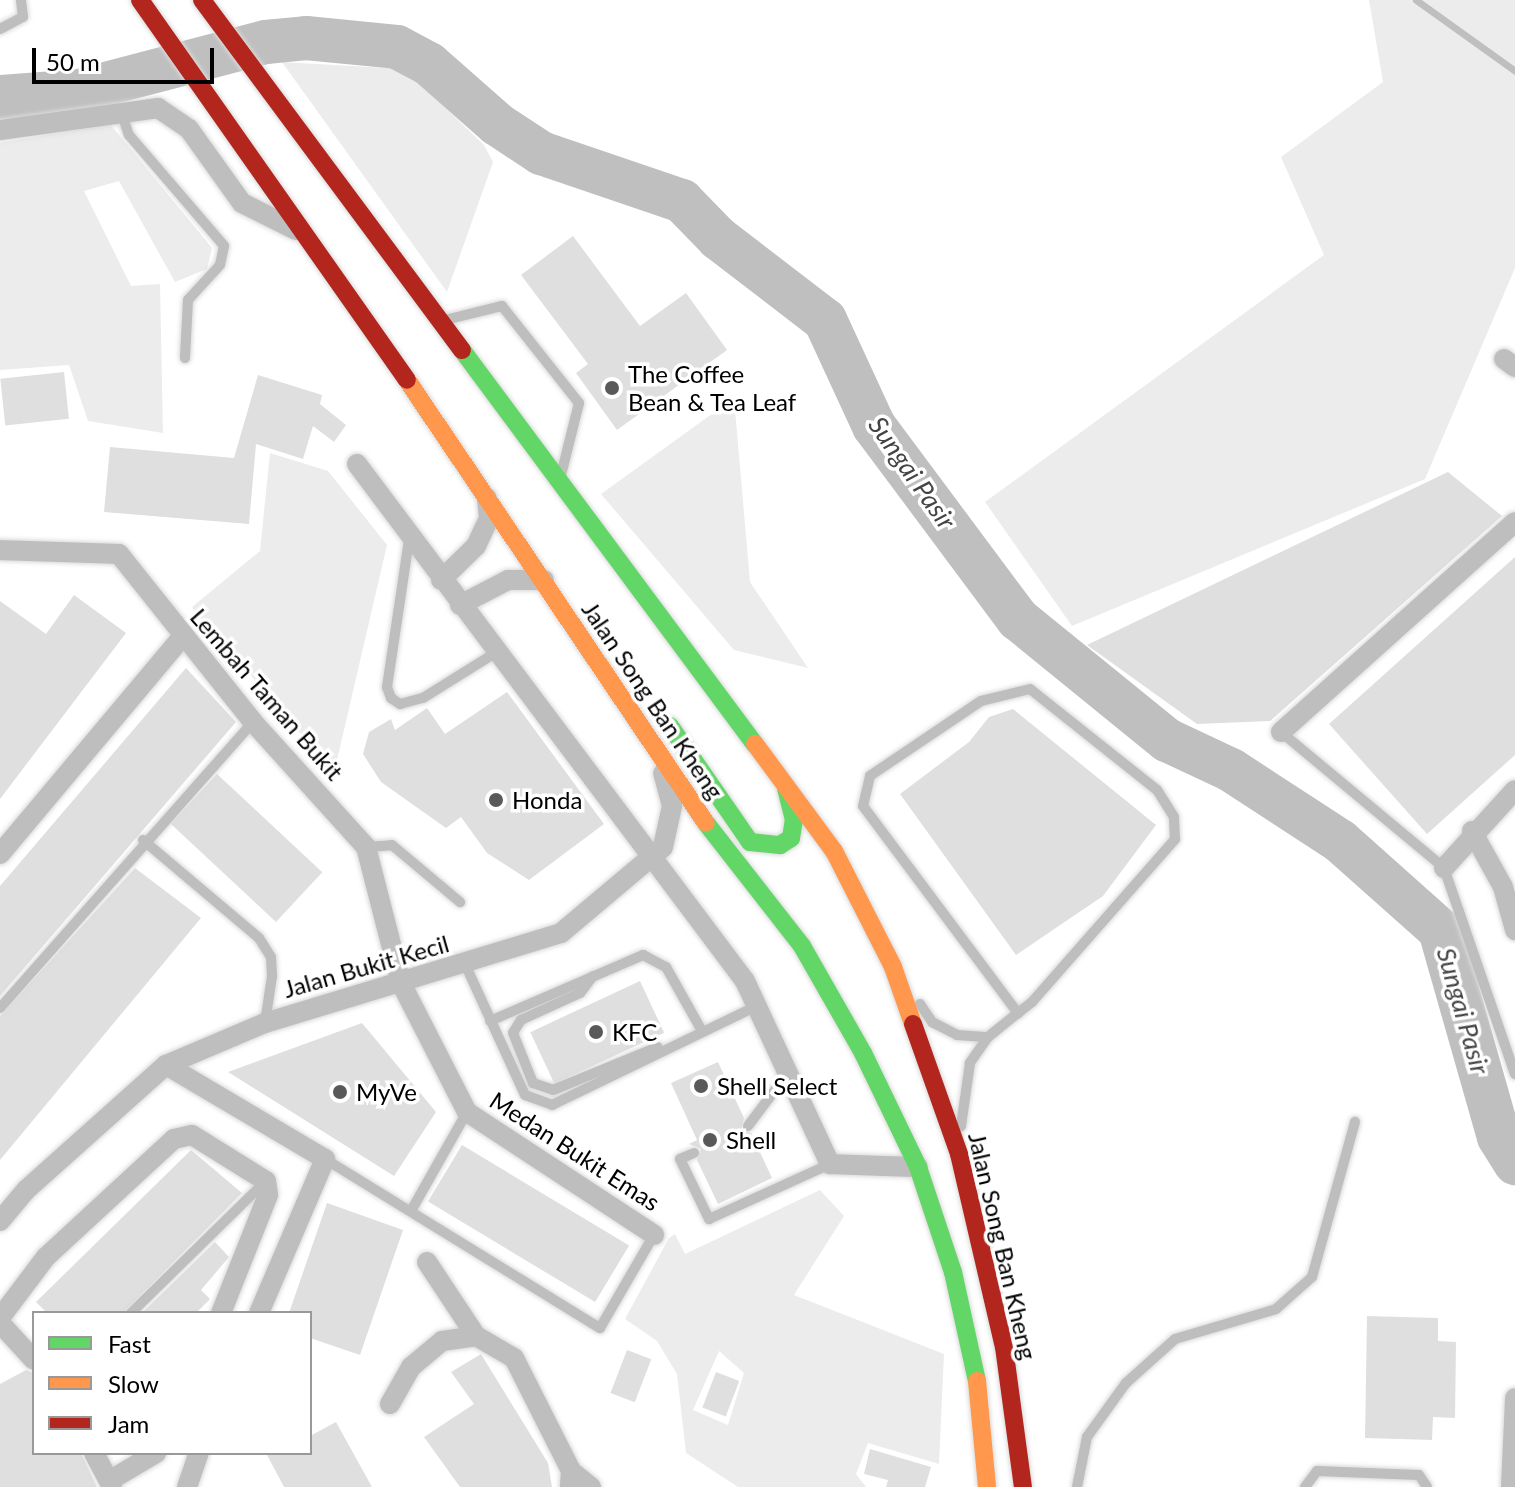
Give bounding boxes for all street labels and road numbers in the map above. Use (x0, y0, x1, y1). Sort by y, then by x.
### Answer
street label: Jalan Song Ban Kheng (576, 596, 730, 804)
street label: Lembah Taman Bukit (184, 602, 350, 786)
street label: Jalan Bukit Kecil (280, 929, 452, 1003)
street label: Medan Bukit Emas (485, 1085, 665, 1217)
street label: Jalan Song Ban Kheng (963, 1130, 1043, 1362)

